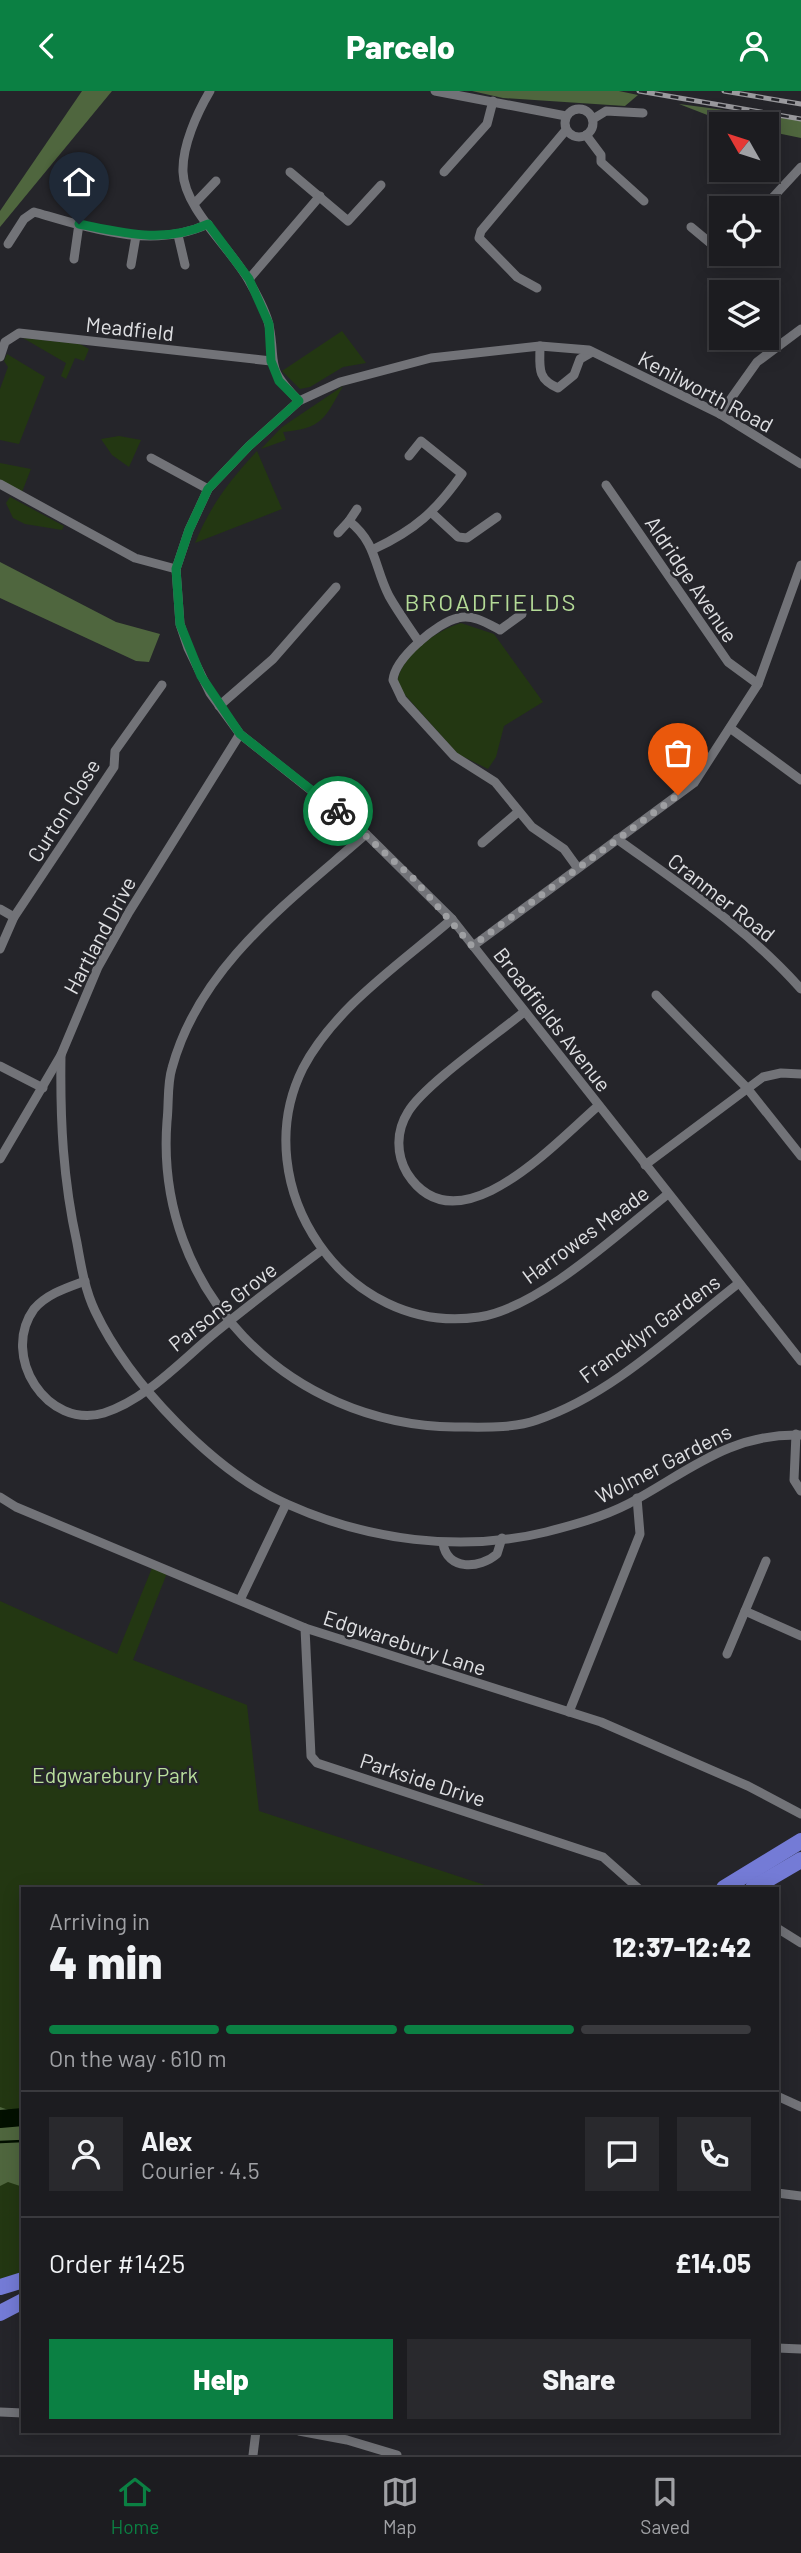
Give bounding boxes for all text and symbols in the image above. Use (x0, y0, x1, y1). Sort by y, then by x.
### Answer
icon: back (28, 27, 66, 65)
text: Parcelo (346, 27, 455, 65)
icon: person (735, 27, 773, 65)
north arrow (709, 112, 779, 182)
map controls (709, 112, 779, 350)
pin (49, 152, 109, 224)
icon: home (60, 163, 98, 201)
button: locate (709, 196, 779, 266)
button: layers (709, 280, 779, 350)
street label: Meadfield (85, 311, 175, 345)
street label: Kenilworth Road (634, 345, 778, 437)
street label: Aldridge Avenue (641, 511, 743, 647)
district label: BROADFIELDS (405, 587, 577, 616)
pin (648, 723, 708, 795)
icon: bag (659, 734, 697, 772)
street label: Curton Close (22, 754, 104, 866)
courier (303, 776, 373, 846)
icon: bike (319, 792, 357, 830)
street label: Cranmer Road (663, 847, 781, 947)
street label: Hartland Drive (58, 872, 140, 998)
street label: Broadfields Avenue (489, 942, 617, 1096)
street label: Harrowes Meade (517, 1180, 653, 1288)
street label: Parsons Grove (163, 1256, 281, 1356)
street label: Francklyn Gardens (574, 1269, 724, 1387)
street label: Wolmer Gardens (591, 1418, 735, 1508)
street label: Edgwarebury Lane (320, 1604, 490, 1680)
street label: Parkside Drive (357, 1747, 489, 1811)
park label: Edgwarebury Park (32, 1762, 198, 1787)
text: Arriving in (49, 1907, 150, 1935)
text: 12:37–12:42 (613, 1931, 751, 1962)
text: 4 min (49, 1933, 163, 1988)
text: On the way · 610 m (49, 2044, 226, 2072)
button: person (49, 2117, 123, 2191)
button: chat (585, 2117, 659, 2191)
button: phone (677, 2117, 751, 2191)
text: Alex (141, 2125, 192, 2156)
text: Courier · 4.5 (141, 2156, 260, 2184)
text: Order #1425 (49, 2247, 185, 2278)
text: £14.05 (675, 2247, 751, 2278)
button: Help (49, 2339, 393, 2419)
button: Share (407, 2339, 751, 2419)
tab: Home (111, 2473, 159, 2538)
tab: Map (381, 2473, 419, 2538)
tab: Saved (640, 2473, 690, 2538)

